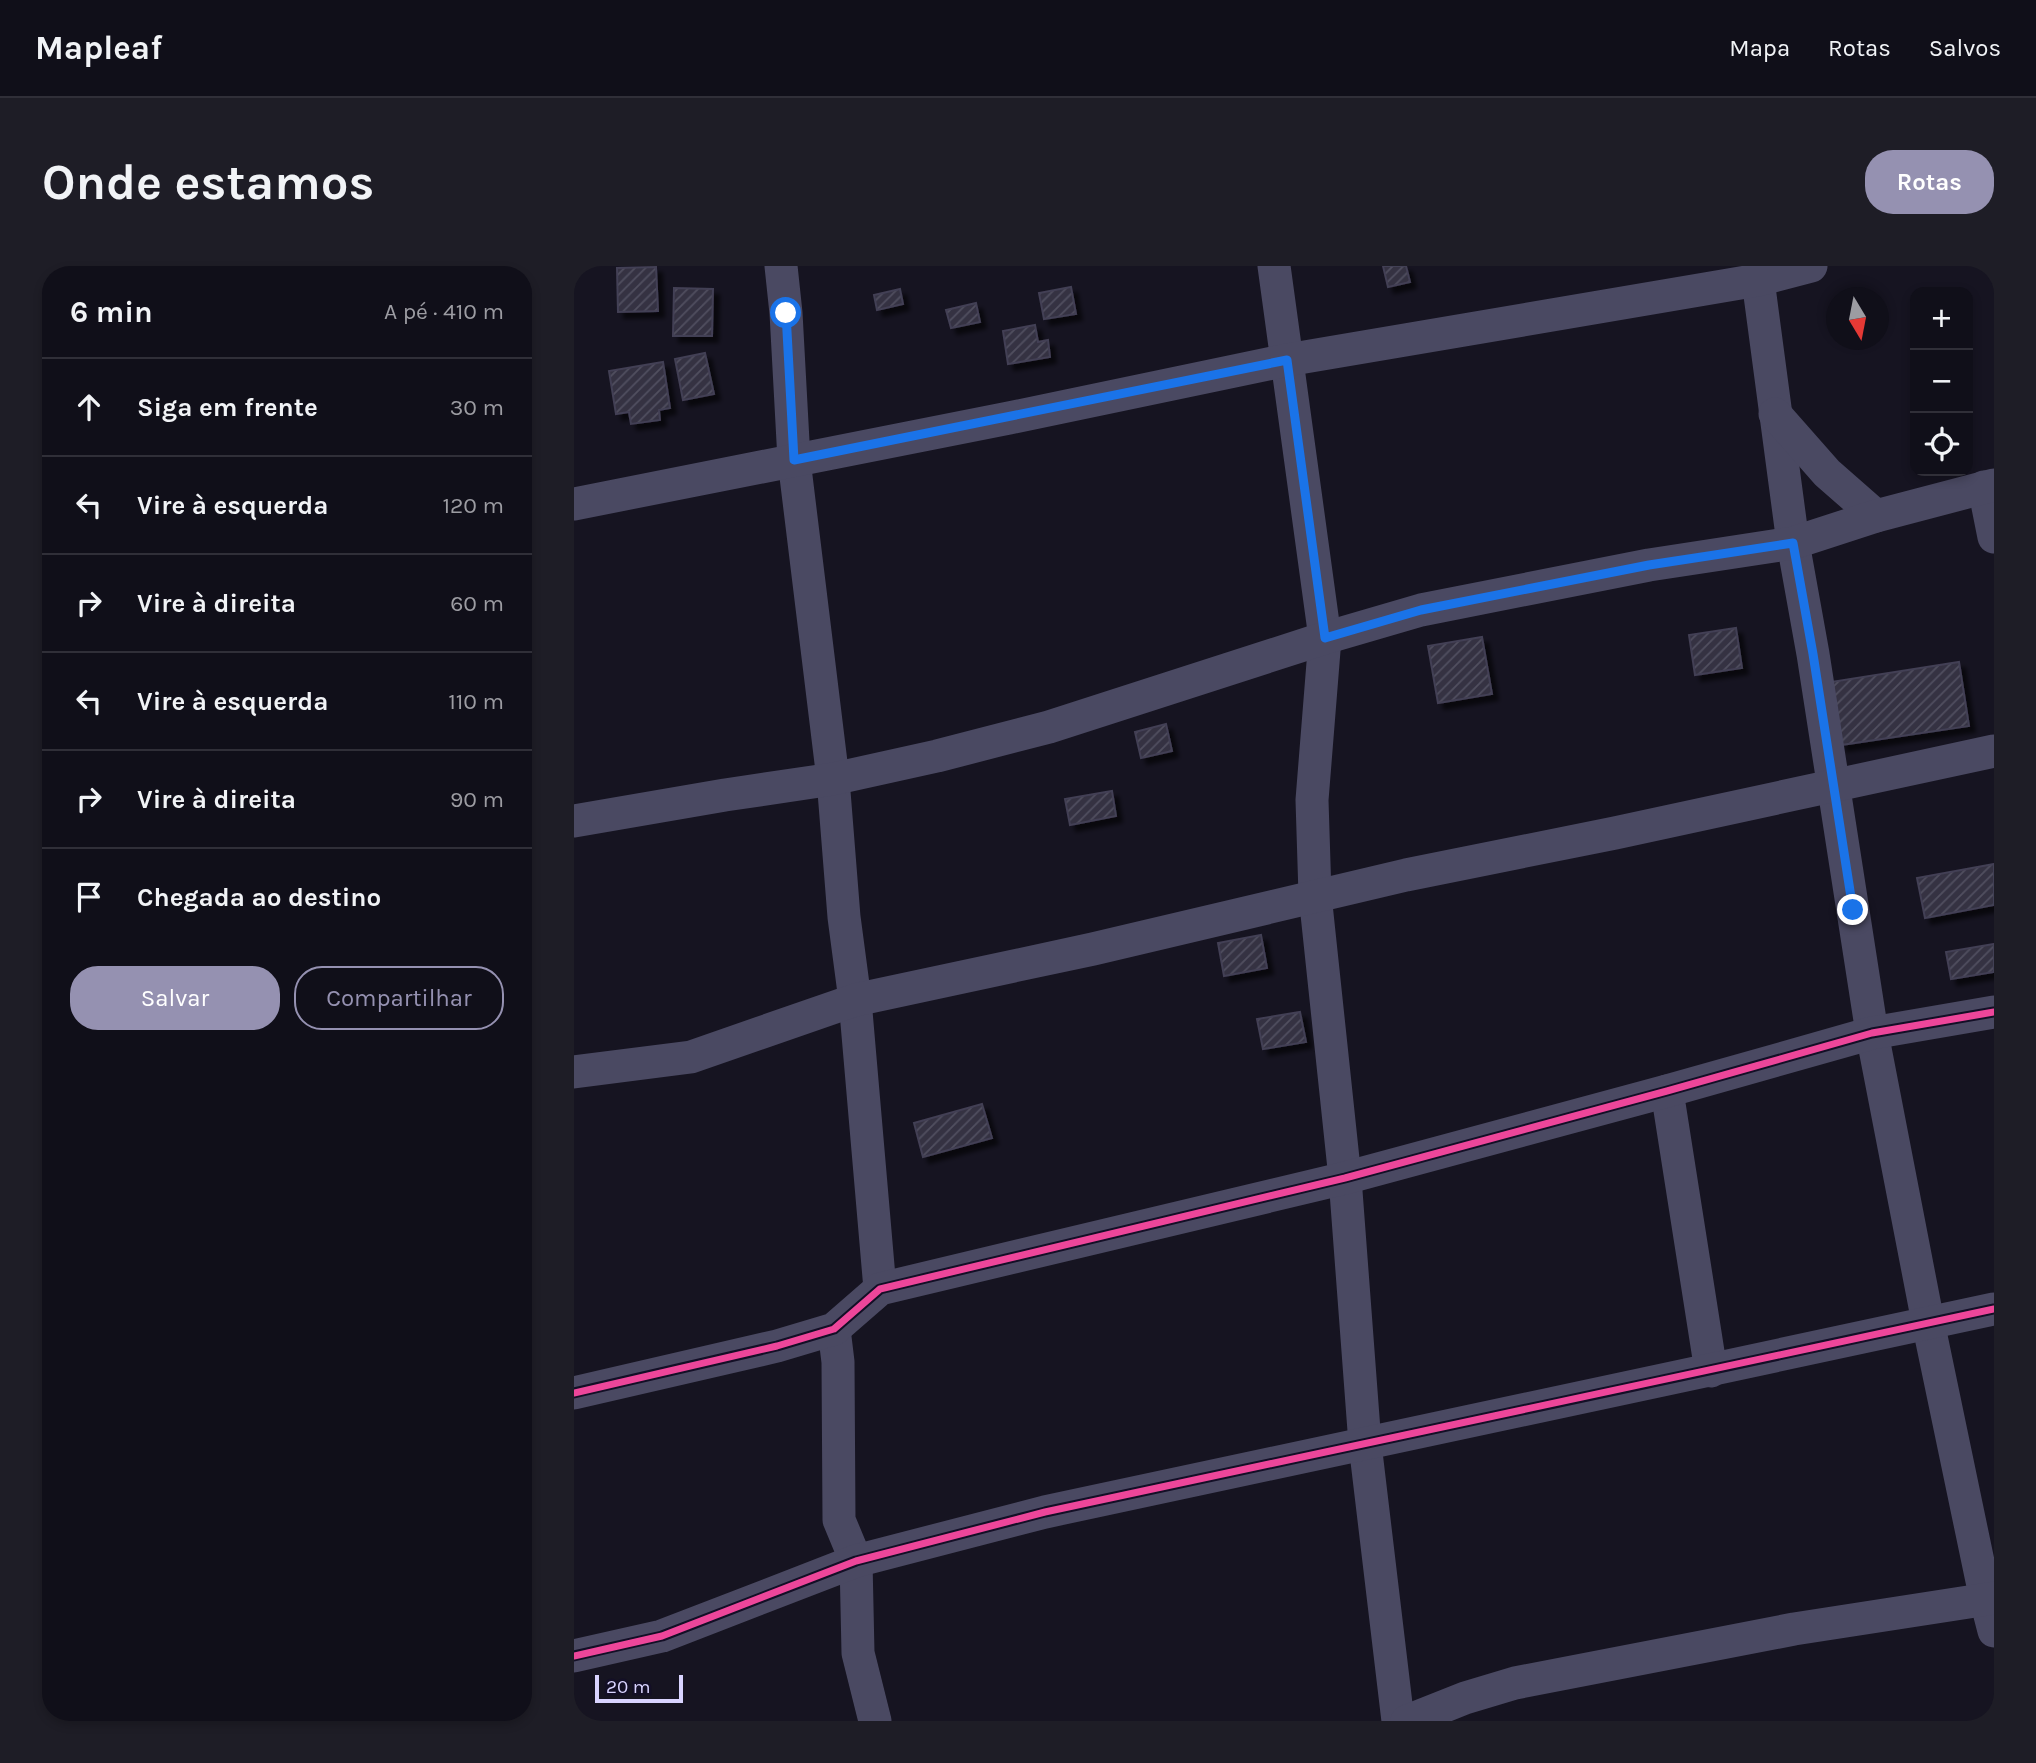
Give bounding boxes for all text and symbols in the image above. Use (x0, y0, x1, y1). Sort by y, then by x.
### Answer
text: Mapleaf (35, 29, 162, 67)
text: Mapa (1729, 34, 1790, 62)
text: Rotas (1828, 34, 1891, 62)
text: Salvos (1929, 34, 2001, 62)
button: Rotas (1865, 150, 1994, 214)
text: Onde estamos (42, 154, 374, 211)
north arrow (1826, 287, 1889, 350)
map controls (1910, 287, 1973, 476)
button: + (1910, 287, 1973, 350)
text: 6 min (70, 294, 153, 330)
route start (770, 297, 801, 328)
text: A pé · 410 m (384, 298, 504, 325)
button: − (1910, 350, 1973, 413)
icon: ahead (70, 388, 108, 426)
text: Siga em frente (137, 392, 318, 423)
text: 30 m (450, 394, 504, 421)
button: locate (1910, 413, 1973, 476)
icon: left (70, 486, 108, 524)
text: Vire à esquerda (137, 490, 328, 521)
text: 120 m (442, 492, 504, 519)
icon: right (70, 584, 108, 622)
text: Vire à direita (137, 588, 296, 619)
text: 60 m (450, 590, 504, 617)
icon: left (70, 682, 108, 720)
text: Vire à esquerda (137, 686, 328, 717)
text: 110 m (448, 688, 504, 715)
icon: right (70, 780, 108, 818)
text: Vire à direita (137, 784, 296, 815)
text: 90 m (450, 786, 504, 813)
icon: arrive (70, 878, 108, 916)
text: Chegada ao destino (137, 882, 381, 913)
route end (1837, 894, 1868, 925)
button: Salvar (70, 966, 280, 1030)
button: Compartilhar (294, 966, 504, 1030)
scale bar (595, 1672, 682, 1704)
text: 20 m (606, 1676, 651, 1698)

